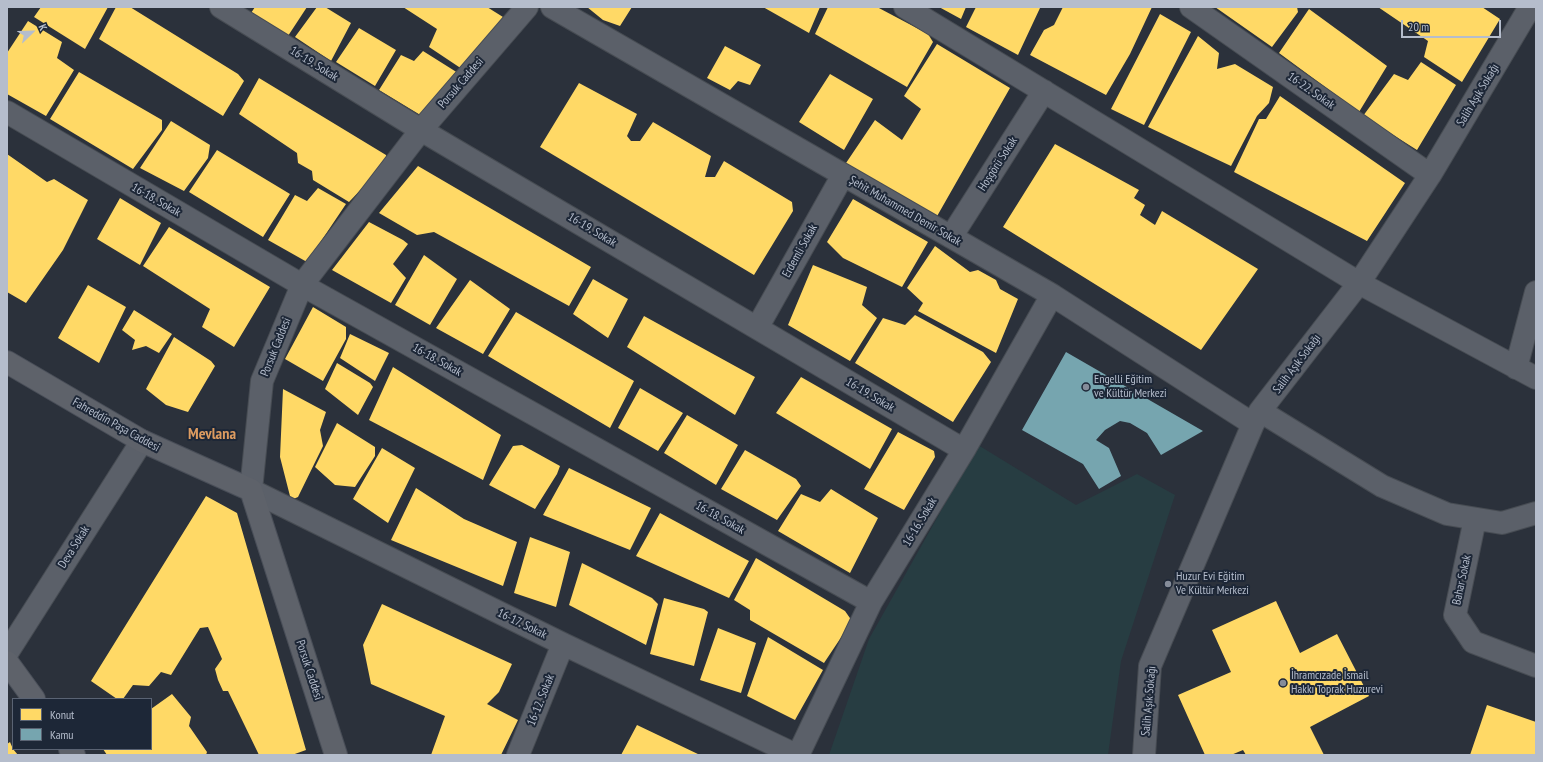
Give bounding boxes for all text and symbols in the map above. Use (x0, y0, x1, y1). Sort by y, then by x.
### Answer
north arrow (12, 12, 52, 52)
scale bar (1403, 12, 1503, 38)
text: 20 m (1408, 19, 1429, 34)
text: K (35, 22, 51, 33)
street label: 16-19. Sokak (287, 44, 341, 84)
street label: Porsuk Caddesi (435, 55, 487, 111)
street label: Salih Aşık Sokağı (1454, 61, 1502, 129)
street label: 16-22. Sokak (1285, 70, 1337, 112)
street label: Hoşgörü Sokak (975, 134, 1021, 194)
street label: Şehit Muhammed Demir Sokak (846, 173, 964, 249)
street label: 16-18. Sokak (129, 180, 183, 220)
street label: 16-19. Sokak (565, 210, 619, 250)
street label: Erdemli Sokak (779, 222, 821, 280)
street label: Porsuk Caddesi (258, 315, 294, 379)
street label: Salih Aşık Sokağı (1270, 332, 1324, 396)
street label: 16-18. Sokak (410, 341, 464, 379)
place label: Engelli Eğitim ve Kültür Merkezi (1094, 373, 1167, 401)
street label: 16-19. Sokak (843, 375, 897, 415)
marker: Engelli Eğitim ve Kültür Merkezi (1081, 382, 1091, 392)
street label: Fahreddin Paşa Caddesi (70, 395, 162, 455)
district label: Mevlana (188, 424, 236, 444)
street label: 16-16. Sokak (900, 495, 940, 549)
street label: 16-18. Sokak (693, 499, 747, 537)
street label: Deva Sokak (55, 523, 93, 571)
street label: Bahar Sokak (1450, 554, 1474, 606)
place label: Huzur Evi Eğitim Ve Kültür Merkezi (1176, 570, 1249, 598)
marker: Huzur Evi Eğitim Ve Kültür Merkezi (1163, 579, 1173, 589)
street label: 16-17. Sokak (495, 606, 549, 642)
street label: Porsuk Caddesi (293, 638, 325, 702)
street label: Salih Aşık Sokağı (1139, 665, 1159, 737)
place label: İhramcızade İsmail Hakkı Toprak Huzurevi (1291, 669, 1383, 697)
street label: 16-12. Sokak (524, 672, 558, 728)
marker: İhramcızade İsmail Hakkı Toprak Huzurevi (1278, 678, 1288, 688)
legend (12, 698, 152, 750)
text: Konut (50, 707, 74, 722)
text: Kamu (50, 727, 73, 742)

